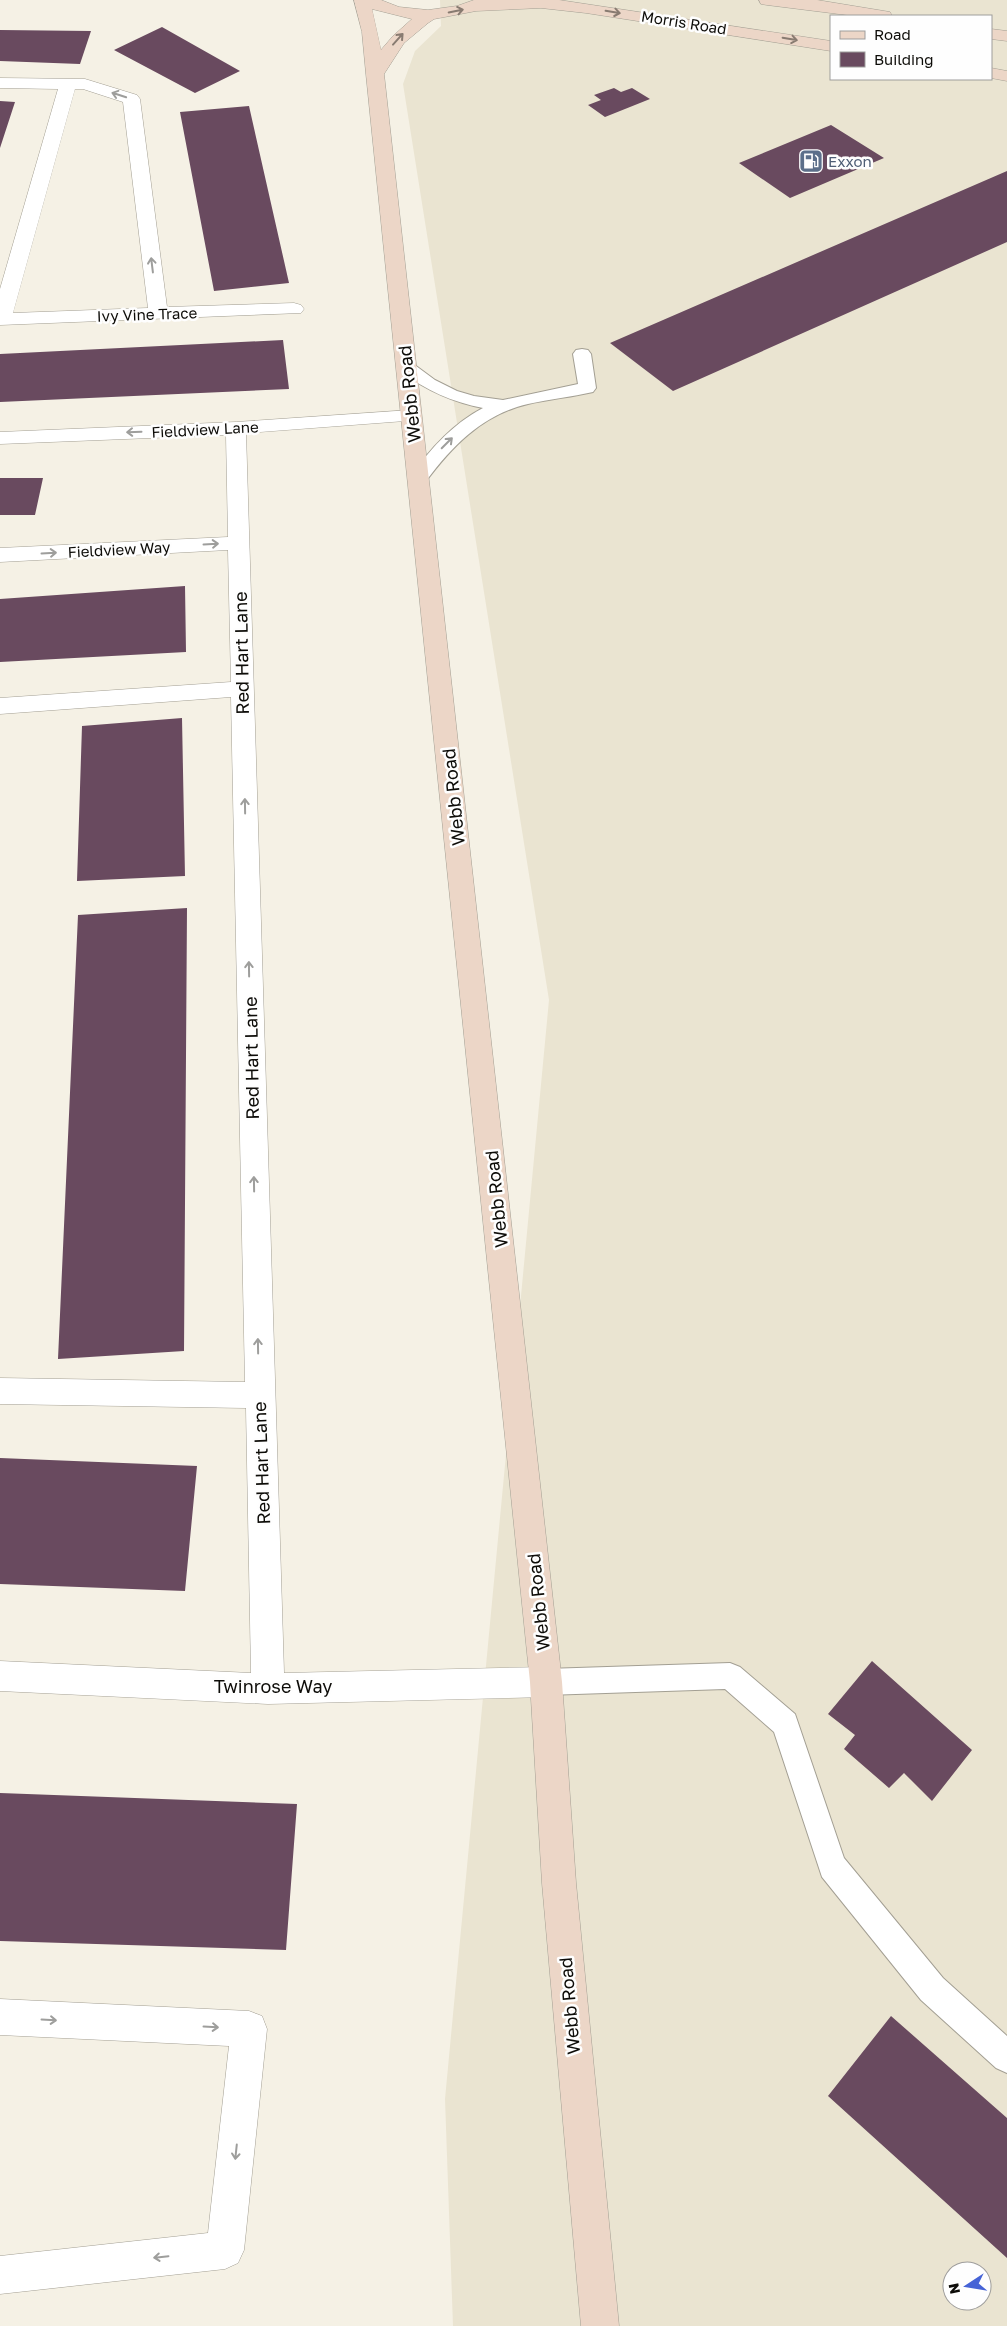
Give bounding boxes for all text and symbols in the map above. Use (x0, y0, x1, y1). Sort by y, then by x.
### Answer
one-way arrow (447, 6, 463, 16)
street label: Morris Road (640, 6, 728, 38)
one-way arrow (604, 7, 620, 17)
legend (830, 15, 992, 80)
text: Road (874, 25, 911, 43)
one-way arrow (392, 33, 404, 46)
one-way arrow (781, 35, 797, 45)
text: Building (874, 50, 934, 68)
one-way arrow (111, 90, 127, 100)
fuel station icon: Exxon (798, 148, 824, 174)
place label: Exxon (828, 152, 872, 170)
one-way arrow (147, 257, 157, 273)
street label: Ivy Vine Trace (96, 303, 198, 325)
street label: Webb Road (393, 344, 425, 444)
street label: Fieldview Lane (151, 417, 259, 441)
one-way arrow (127, 427, 143, 437)
one-way arrow (441, 437, 453, 449)
street label: Fieldview Way (67, 537, 171, 561)
one-way arrow (203, 540, 219, 549)
one-way arrow (40, 548, 56, 557)
street label: Red Hart Lane (229, 591, 253, 715)
street label: Webb Road (437, 747, 469, 847)
one-way arrow (240, 798, 249, 814)
one-way arrow (244, 961, 253, 977)
street label: Red Hart Lane (239, 996, 263, 1120)
street label: Webb Road (480, 1149, 512, 1249)
one-way arrow (249, 1176, 259, 1192)
one-way arrow (253, 1338, 263, 1354)
street label: Red Hart Lane (248, 1401, 274, 1525)
street label: Webb Road (522, 1552, 554, 1652)
street label: Twinrose Way (214, 1675, 332, 1697)
street label: Webb Road (554, 1956, 584, 2056)
one-way arrow (40, 2015, 56, 2024)
one-way arrow (203, 2023, 219, 2032)
one-way arrow (231, 2144, 241, 2160)
one-way arrow (153, 2252, 169, 2262)
north arrow (942, 2261, 992, 2311)
text: N (944, 2282, 963, 2296)

